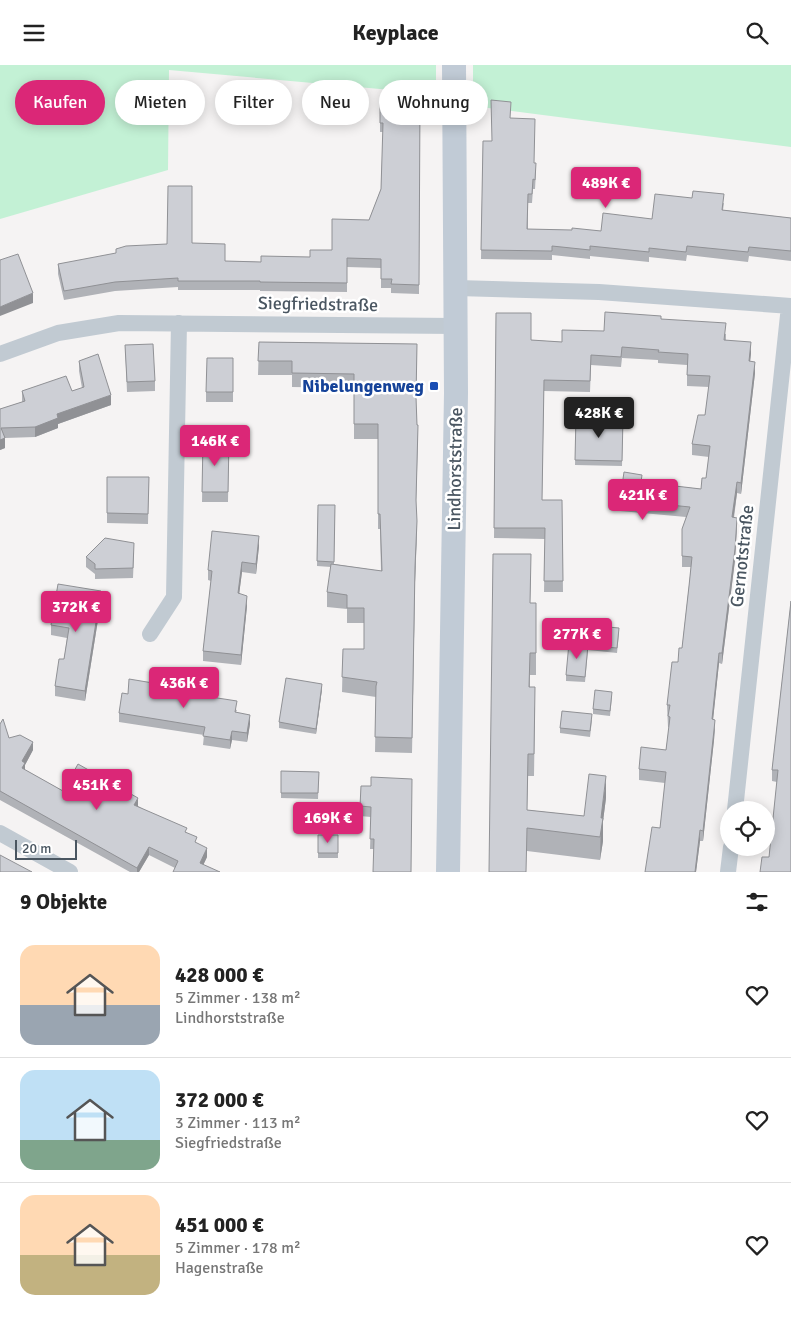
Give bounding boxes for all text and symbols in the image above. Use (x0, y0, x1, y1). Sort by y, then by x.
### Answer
icon: menu (20, 19, 48, 47)
text: Keyplace (352, 19, 439, 46)
icon: search (743, 19, 771, 47)
chip: Kaufen (15, 80, 105, 125)
chip: Mieten (115, 80, 205, 125)
chip: Filter (215, 80, 292, 125)
chip: Neu (302, 80, 369, 125)
chip: Wohnung (379, 80, 488, 125)
pin: 489K € (565, 167, 647, 209)
text: 489K € (582, 173, 630, 193)
street label: Siegfriedstraße (258, 292, 378, 316)
place label: Nibelungenweg (302, 375, 424, 397)
marker: Nibelungenweg (428, 380, 440, 392)
pin: 428K € (558, 397, 640, 439)
text: 428K € (575, 403, 623, 423)
street label: Lindhorststraße (443, 407, 467, 531)
pin: 146K € (174, 425, 256, 467)
text: 146K € (191, 431, 239, 451)
pin: 421K € (602, 479, 684, 521)
text: 421K € (619, 485, 667, 505)
street label: Gernotstraße (726, 504, 758, 608)
pin: 372K € (35, 591, 117, 633)
text: 372K € (52, 597, 100, 617)
pin: 277K € (536, 617, 618, 660)
text: 277K € (553, 624, 601, 644)
pin: 436K € (143, 667, 225, 709)
text: 436K € (160, 673, 208, 693)
pin: 451K € (56, 769, 138, 811)
text: 451K € (73, 775, 121, 795)
pin: 169K € (287, 801, 369, 844)
map controls (720, 801, 775, 856)
button: locate (720, 801, 775, 856)
text: 169K € (304, 808, 352, 828)
scale bar (15, 837, 78, 860)
text: 20 m (22, 840, 51, 857)
icon: filters (743, 888, 771, 916)
text: 9 Objekte (20, 889, 107, 915)
text: 428 000 € (175, 962, 264, 988)
icon: home (60, 965, 120, 1025)
icon: heart (743, 981, 771, 1009)
text: 5 Zimmer · 138 m² (175, 988, 301, 1008)
text: Lindhorststraße (175, 1008, 285, 1028)
text: 372 000 € (175, 1087, 264, 1113)
icon: home (60, 1090, 120, 1150)
icon: heart (743, 1106, 771, 1134)
text: 3 Zimmer · 113 m² (175, 1113, 301, 1133)
text: Siegfriedstraße (175, 1133, 282, 1153)
text: 451 000 € (175, 1212, 264, 1238)
icon: home (60, 1215, 120, 1275)
icon: heart (743, 1231, 771, 1259)
text: 5 Zimmer · 178 m² (175, 1238, 301, 1258)
text: Hagenstraße (175, 1258, 264, 1278)

